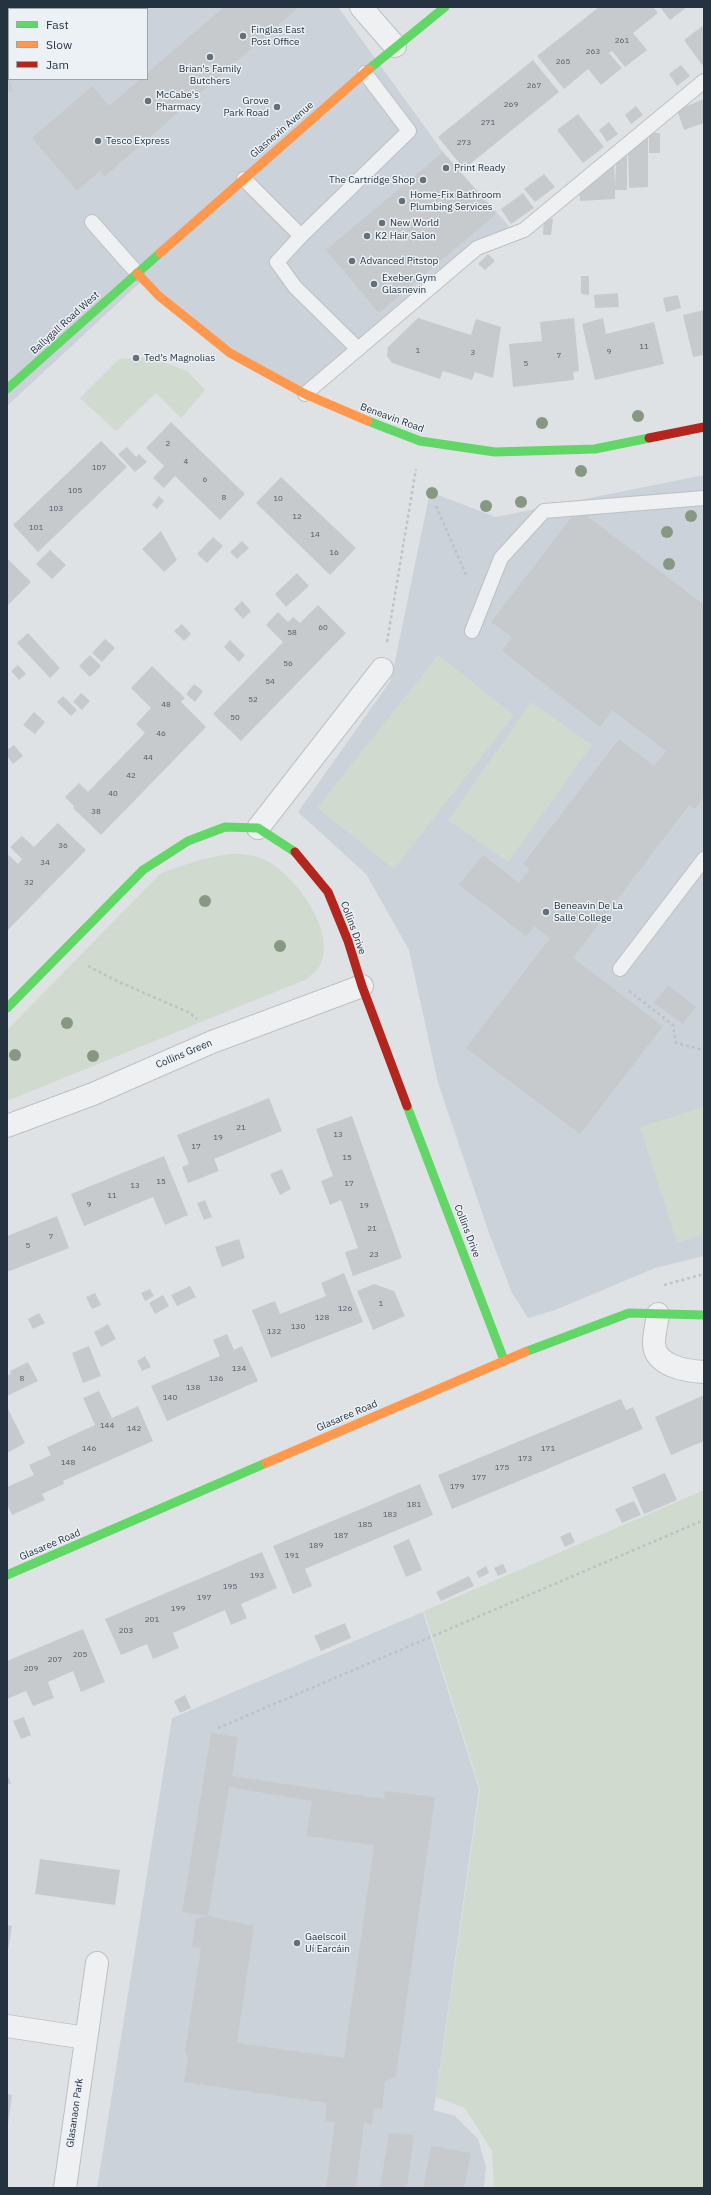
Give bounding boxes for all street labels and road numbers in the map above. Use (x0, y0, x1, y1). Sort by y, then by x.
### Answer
street label: Glasnevin Avenue (248, 99, 316, 161)
street label: Ballygall Road West (28, 289, 102, 357)
street label: Beneavin Road (359, 401, 425, 435)
street label: Collins Drive (338, 900, 368, 956)
street label: Collins Green (154, 1037, 214, 1071)
street label: Collins Drive (451, 1203, 483, 1259)
street label: Glasaree Road (315, 1398, 379, 1434)
street label: Glasaree Road (18, 1527, 82, 1563)
street label: Glasanaon Park (64, 2077, 86, 2149)

